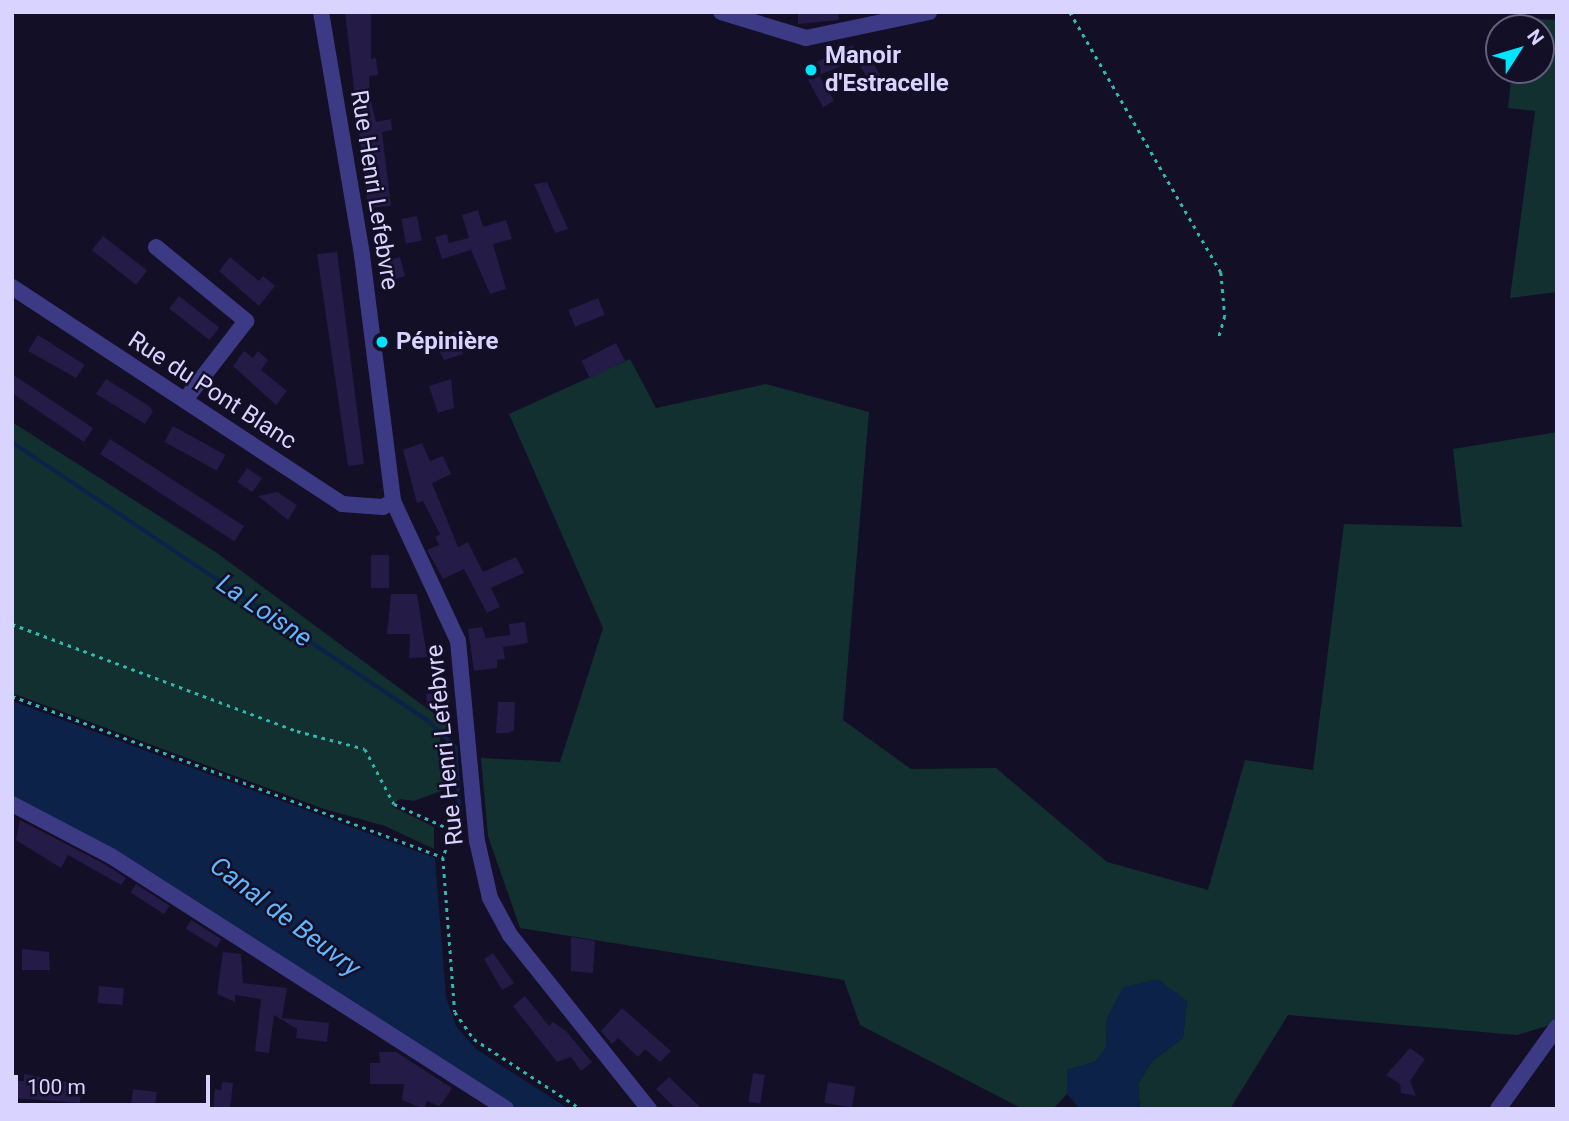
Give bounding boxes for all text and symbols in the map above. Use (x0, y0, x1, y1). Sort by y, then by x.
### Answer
north arrow (1485, 14, 1555, 84)
text: N (1522, 25, 1549, 50)
place label: Manoir d'Estracelle (825, 42, 949, 98)
marker: Manoir d'Estracelle (803, 62, 819, 78)
street label: Rue Henri Lefebvre (344, 88, 404, 292)
street label: Rue du Pont Blanc (122, 326, 302, 456)
place label: Pépinière (396, 328, 498, 356)
marker: Pépinière (374, 334, 390, 350)
water label: La Loisne (210, 568, 318, 654)
street label: Rue Henri Lefebvre (420, 643, 470, 847)
water label: Canal de Beuvry (204, 850, 366, 984)
scale bar (18, 1062, 214, 1106)
text: 100 m (27, 1075, 86, 1099)

